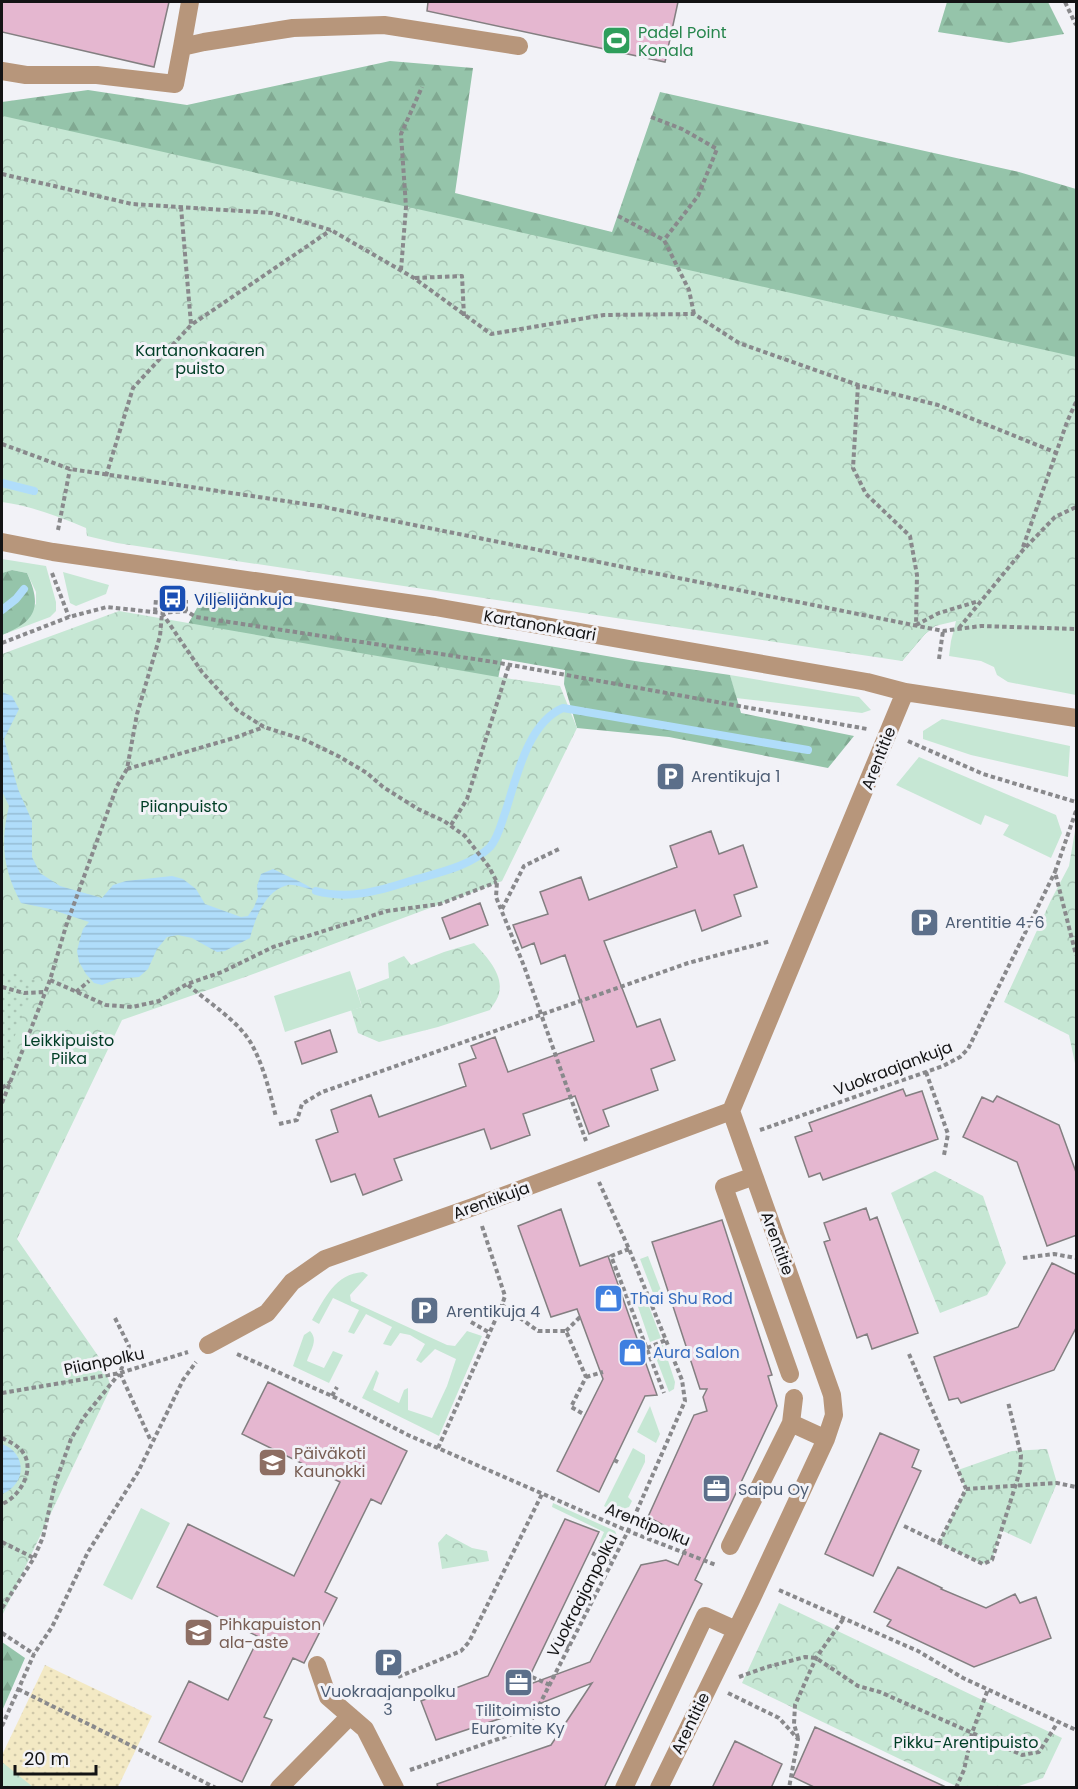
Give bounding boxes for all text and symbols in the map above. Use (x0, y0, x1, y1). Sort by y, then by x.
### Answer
place label: Padel Point Konala (638, 21, 727, 62)
sports icon: Padel Point Konala (601, 25, 633, 57)
park label: Kartanonkaaren puisto (135, 339, 265, 380)
bus stop icon: Viljelijänkuja (157, 583, 189, 615)
place label: Viljelijänkuja (194, 588, 293, 611)
street label: Kartanonkaari (482, 604, 598, 647)
street label: Arentitie (855, 723, 902, 793)
parking icon: Arentikuja 1 (654, 760, 686, 792)
place label: Arentikuja 1 (691, 765, 780, 788)
park label: Piianpuisto (140, 795, 228, 818)
parking icon: Arentitie 4-6 (908, 906, 940, 938)
place label: Arentitie 4-6 (945, 911, 1045, 934)
park label: Leikkipuisto Piika (24, 1029, 114, 1070)
street label: Vuokraajankuja (831, 1035, 956, 1102)
street label: Arentikuja (450, 1176, 533, 1225)
street label: Arentitie (755, 1208, 800, 1278)
shop icon: Thai Shu Rod (593, 1282, 625, 1314)
place label: Thai Shu Rod (630, 1287, 733, 1310)
parking icon: Arentikuja 4 (409, 1295, 441, 1327)
place label: Arentikuja 4 (446, 1300, 540, 1323)
shop icon: Aura Salon (616, 1336, 648, 1368)
place label: Aura Salon (653, 1341, 740, 1364)
street label: Piianpolku (62, 1342, 146, 1381)
place label: Päiväkoti Kaunokki (294, 1442, 366, 1483)
school or university icon: Päiväkoti Kaunokki (257, 1446, 289, 1478)
office icon: Saipu Oy (701, 1473, 733, 1505)
place label: Saipu Oy (738, 1478, 809, 1501)
street label: Arentipolku (602, 1497, 694, 1552)
street label: Vuokraajanpolku (541, 1530, 623, 1661)
place label: Pihkapuiston ala-aste (219, 1613, 321, 1654)
school or university icon: Pihkapuiston ala-aste (182, 1617, 214, 1649)
parking icon: Vuokraajanpolku 3 (372, 1647, 404, 1679)
office icon: Tilitoimisto Euromite Ky (502, 1666, 534, 1698)
place label: Vuokraajanpolku 3 (320, 1680, 456, 1721)
street label: Arentitie (666, 1688, 715, 1758)
place label: Tilitoimisto Euromite Ky (471, 1699, 565, 1740)
park label: Pikku-Arentipuisto (894, 1731, 1038, 1754)
scale bar (15, 1738, 96, 1776)
text: 20 m (24, 1746, 69, 1771)

